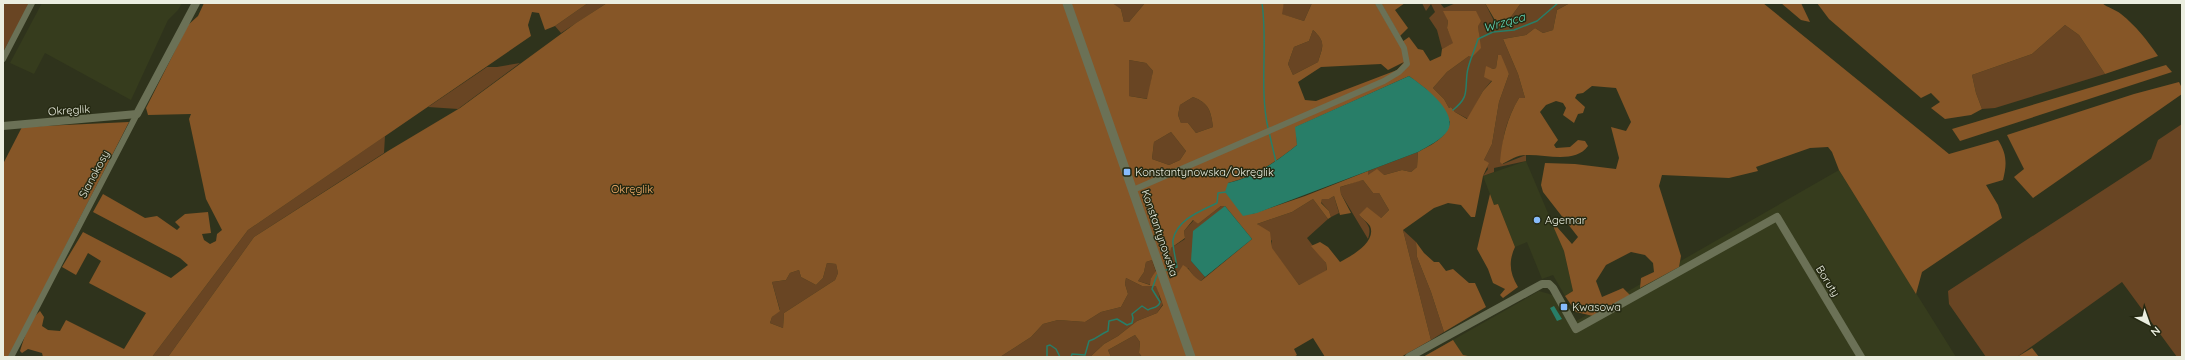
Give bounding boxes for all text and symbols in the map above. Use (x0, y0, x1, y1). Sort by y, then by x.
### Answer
water label: Wrząca (1481, 9, 1527, 35)
street label: Okręglik (48, 102, 91, 118)
street label: Sianokosy (76, 148, 112, 200)
place label: Konstantynowska/Okręglik (1135, 165, 1274, 179)
marker: Konstantynowska/Okręglik (1122, 167, 1132, 177)
park label: Okręglik (611, 182, 653, 196)
street label: Konstantynowska (1139, 188, 1181, 278)
place label: Agemar (1545, 213, 1587, 227)
marker: Agemar (1532, 215, 1542, 225)
street label: Boruty (1813, 263, 1843, 299)
place label: Kwasowa (1572, 300, 1621, 314)
marker: Kwasowa (1559, 302, 1569, 312)
north arrow (2129, 304, 2169, 344)
text: N (2148, 324, 2163, 339)

